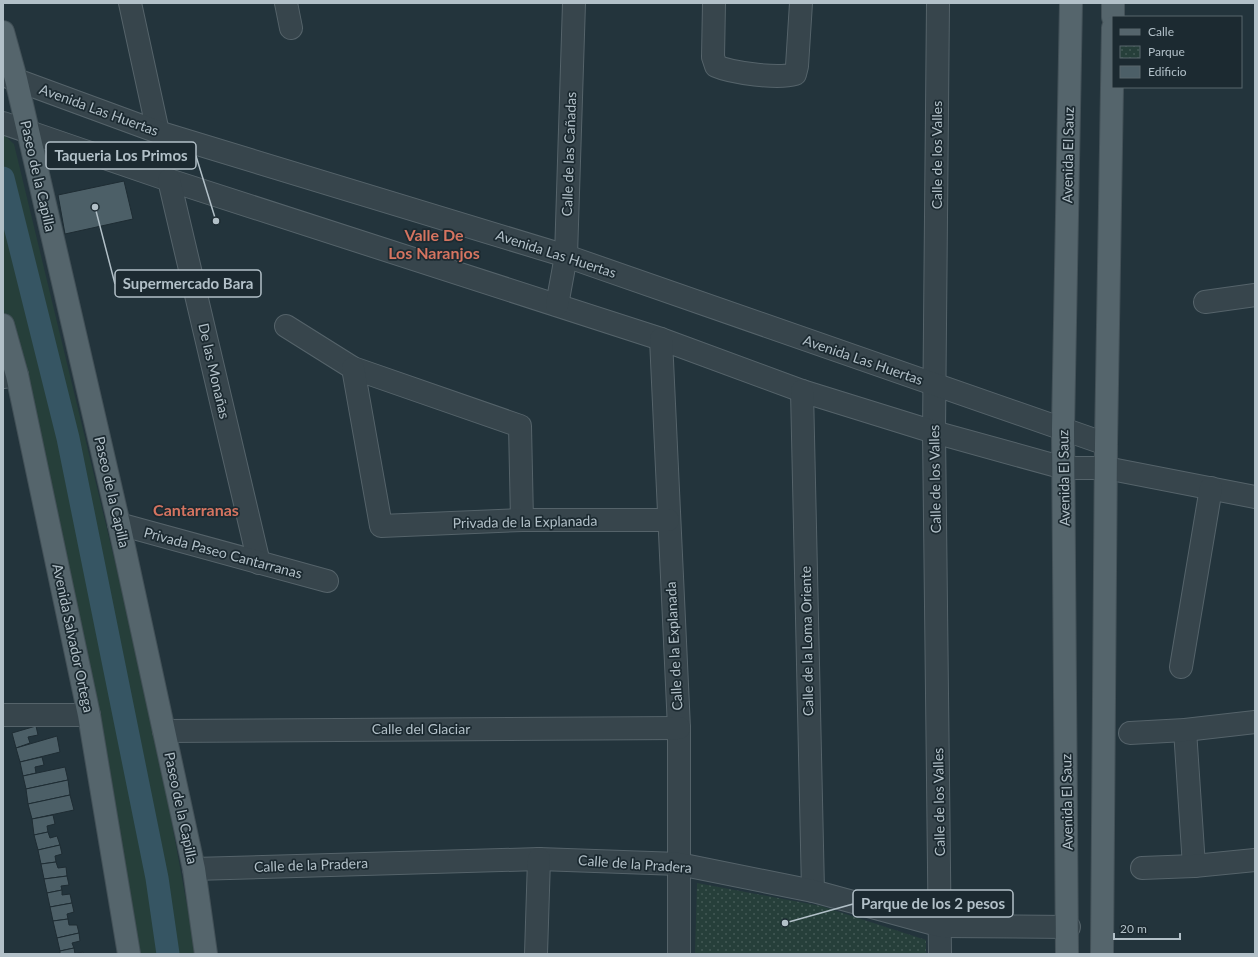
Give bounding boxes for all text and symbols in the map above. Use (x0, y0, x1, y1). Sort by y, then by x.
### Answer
legend (1112, 16, 1242, 88)
text: Calle (1148, 24, 1174, 39)
text: Parque (1148, 44, 1185, 59)
text: Edificio (1148, 64, 1187, 79)
street label: Avenida Las Huertas (37, 80, 161, 139)
street label: Calle de las Cañadas (558, 91, 579, 217)
street label: Calle de los Valles (928, 101, 945, 209)
street label: Avenida El Sauz (1058, 107, 1077, 203)
street label: Paseo de la Capilla (17, 118, 60, 233)
callout: Taqueria Los Primos (46, 142, 196, 169)
text: Taqueria Los Primos (54, 146, 188, 164)
district label: Valle De Los Naranjos (388, 225, 480, 262)
street label: Avenida Las Huertas (494, 226, 619, 281)
callout: Supermercado Bara (115, 270, 261, 297)
text: Supermercado Bara (123, 274, 253, 292)
street label: De las Monañas (195, 321, 234, 420)
street label: Avenida Las Huertas (801, 331, 925, 388)
street label: Calle de los Valles (925, 425, 944, 533)
street label: Avenida El Sauz (1054, 430, 1073, 526)
street label: Paseo de la Capilla (91, 434, 134, 549)
district label: Cantarranas (153, 500, 239, 519)
street label: Privada de la Explanada (453, 512, 597, 531)
street label: Privada Paseo Cantarranas (142, 523, 304, 582)
street label: Avenida Salvador Ortega (49, 562, 98, 714)
street label: Calle de la Loma Oriente (797, 566, 816, 716)
street label: Calle de la Explanada (662, 581, 685, 711)
street label: Calle del Glaciar (372, 720, 470, 737)
street label: Calle de los Valles (929, 748, 948, 856)
street label: Paseo de la Capilla (161, 750, 202, 865)
street label: Avenida El Sauz (1057, 754, 1076, 850)
street label: Calle de la Pradera (578, 851, 692, 876)
street label: Calle de la Pradera (254, 854, 368, 875)
callout: Parque de los 2 pesos (853, 890, 1013, 917)
text: Parque de los 2 pesos (861, 894, 1005, 912)
scale bar (1114, 915, 1180, 941)
text: 20 m (1120, 921, 1147, 936)

